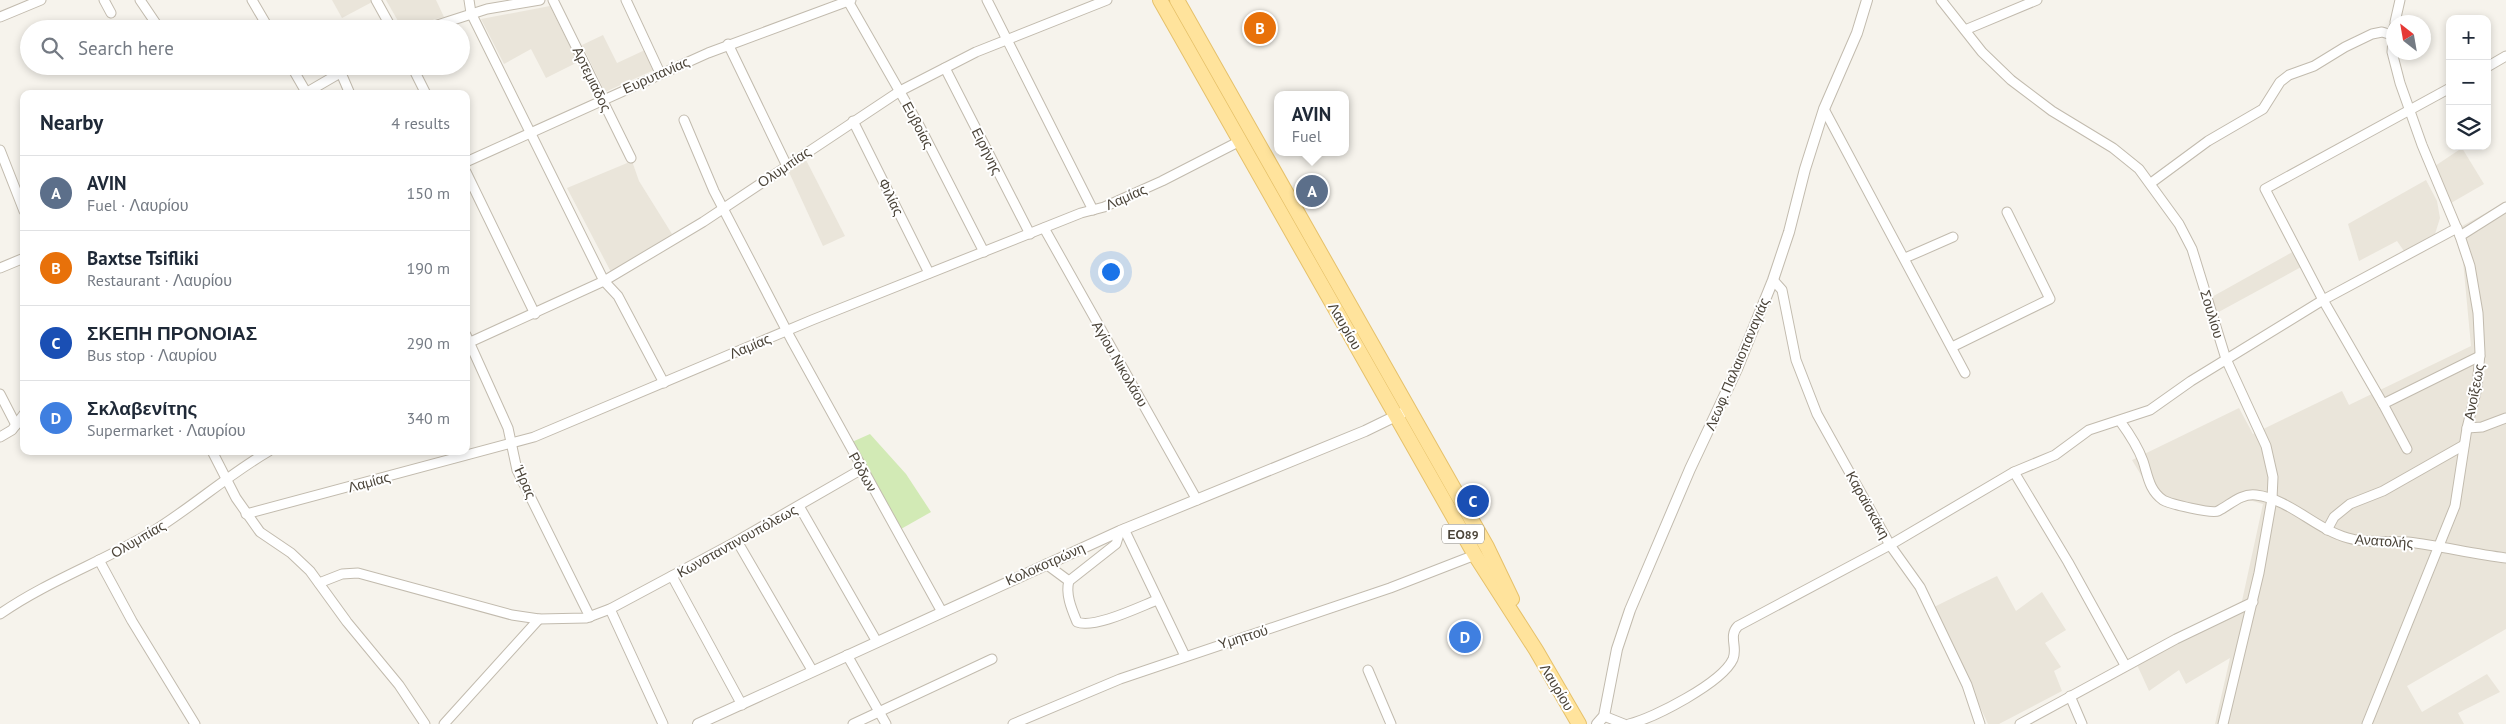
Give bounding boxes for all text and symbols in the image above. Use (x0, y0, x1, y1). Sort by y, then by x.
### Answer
pin: B (1244, 9, 1276, 47)
north arrow (2386, 15, 2431, 60)
map controls (2446, 15, 2491, 150)
button: + (2446, 15, 2491, 60)
search box (20, 20, 470, 75)
icon: search (38, 34, 66, 62)
text: Search here (78, 36, 174, 60)
street label: Αρτεμιαδος (569, 44, 616, 115)
street label: Ευρυτανίας (620, 52, 692, 98)
button: − (2446, 60, 2491, 105)
popup (1274, 91, 1349, 156)
street label: Ευβοίας (898, 98, 938, 152)
text: AVIN (1292, 102, 1331, 126)
button: layers (2446, 105, 2491, 150)
text: Nearby (40, 109, 103, 136)
text: 4 results (391, 113, 450, 133)
street label: Ειρήνης (968, 125, 1006, 177)
text: Fuel (1292, 126, 1321, 146)
street label: Ολυμπίας (754, 143, 814, 191)
text: AVIN (87, 171, 127, 195)
pin: A (1296, 172, 1328, 210)
street label: Φιλίας (874, 175, 908, 219)
street label: Λαμίας (1103, 180, 1150, 214)
text: A (51, 183, 61, 203)
text: 150 m (407, 183, 450, 203)
text: Fuel · Λαυρίου (87, 195, 189, 215)
text: Baxtse Tsifliki (87, 246, 199, 270)
text: B (51, 258, 61, 278)
text: 190 m (407, 258, 450, 278)
your location (1098, 259, 1124, 285)
text: Restaurant · Λαυρίου (87, 270, 232, 290)
street label: Σουλίου (2196, 288, 2228, 340)
street label: Λεωφ. Παλαιοπαναγιάς (1701, 295, 1773, 433)
street label: Λαυρίου (1324, 299, 1366, 353)
street label: Αγίου Νικολάου (1088, 318, 1152, 410)
text: ΣΚΕΠΗ ΠΡΟΝΟΙΑΣ (87, 321, 257, 345)
street label: Λαμίας (727, 329, 774, 363)
text: C (52, 333, 60, 353)
text: 290 m (407, 333, 450, 353)
text: Bus stop · Λαυρίου (87, 345, 217, 365)
street label: Ανοίξεως (2460, 362, 2488, 422)
text: Σκλαβενίτης (87, 396, 197, 420)
text: D (51, 408, 61, 428)
text: 340 m (407, 408, 450, 428)
text: Supermarket · Λαυρίου (87, 420, 246, 440)
street label: Ρόδων (845, 449, 881, 495)
street label: Ήρας (509, 462, 540, 502)
street label: Λαμίας (346, 468, 392, 496)
street label: Καραϊσκάκη (1842, 468, 1894, 542)
pin: C (1457, 482, 1489, 520)
street label: Κωνσταντινουπόλεως (674, 500, 801, 582)
street label: Ολυμπίας (107, 516, 169, 562)
road number: ΕΟ89 (1442, 524, 1484, 544)
street label: Ανατολής (2354, 530, 2414, 552)
street label: Κολοκοτρώνη (1003, 539, 1087, 589)
pin: D (1449, 618, 1481, 656)
street label: Υμηττού (1216, 621, 1270, 653)
street label: Λαυρίου (1536, 660, 1578, 714)

